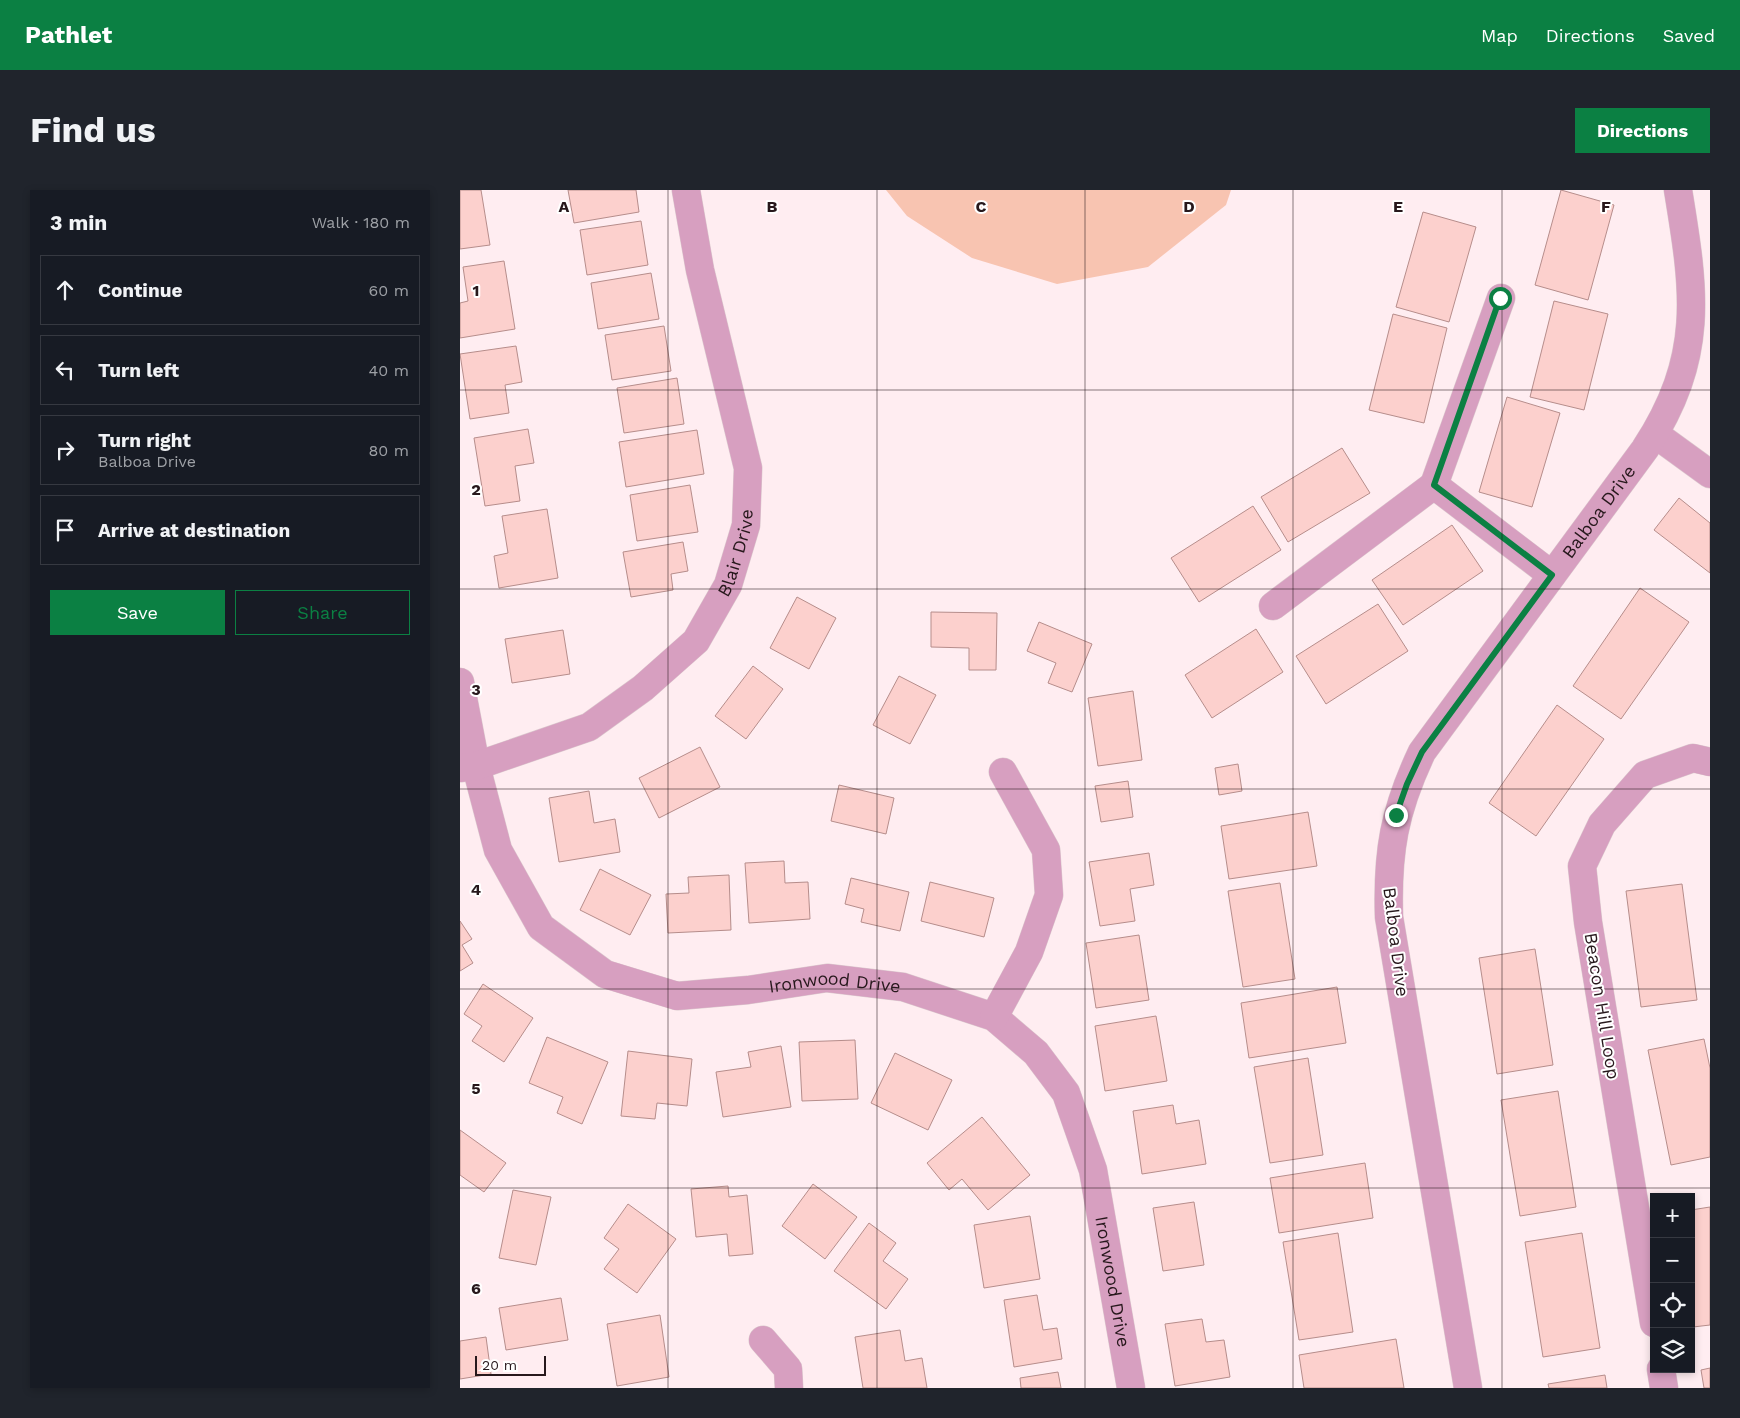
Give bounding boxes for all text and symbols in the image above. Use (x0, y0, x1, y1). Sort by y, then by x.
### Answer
text: Pathlet (25, 21, 112, 49)
text: Map (1481, 25, 1518, 46)
text: Directions (1546, 25, 1635, 46)
text: Saved (1663, 25, 1715, 46)
button: Directions (1575, 108, 1710, 153)
text: Find us (30, 109, 156, 151)
text: A (559, 197, 570, 216)
text: B (767, 197, 778, 216)
text: C (976, 197, 987, 216)
text: D (1183, 197, 1195, 216)
text: E (1393, 197, 1403, 216)
text: F (1601, 197, 1611, 216)
text: 3 min (50, 210, 107, 235)
text: Walk · 180 m (312, 213, 410, 232)
icon: ahead (51, 276, 79, 304)
text: Continue (98, 279, 182, 302)
text: 60 m (369, 281, 409, 300)
text: 1 (473, 281, 479, 300)
route start (1489, 287, 1512, 310)
icon: left (51, 356, 79, 384)
text: Turn left (98, 359, 179, 382)
text: 40 m (369, 361, 409, 380)
text: Turn right (98, 429, 191, 452)
icon: right (51, 436, 79, 464)
text: 80 m (368, 441, 409, 460)
text: Balboa Drive (98, 452, 196, 471)
street label: Balboa Drive (1557, 461, 1640, 562)
text: 2 (471, 480, 481, 499)
street label: Blair Drive (713, 509, 757, 600)
icon: arrive (51, 516, 79, 544)
text: Arrive at destination (98, 519, 290, 542)
button: Save (50, 590, 225, 635)
button: Share (235, 590, 410, 635)
text: 3 (471, 680, 481, 699)
route end (1385, 804, 1408, 827)
text: 4 (471, 880, 481, 899)
street label: Balboa Drive (1379, 886, 1414, 998)
street label: Beacon Hill Loop (1581, 931, 1624, 1081)
street label: Ironwood Drive (767, 967, 902, 997)
text: 5 (471, 1079, 481, 1098)
map controls (1650, 1193, 1695, 1373)
button: + (1650, 1193, 1695, 1238)
street label: Ironwood Drive (1091, 1214, 1135, 1349)
button: − (1650, 1238, 1695, 1283)
text: 6 (471, 1279, 481, 1298)
button: locate (1650, 1283, 1695, 1328)
button: layers (1650, 1328, 1695, 1373)
scale bar (475, 1353, 546, 1376)
text: 20 m (482, 1357, 517, 1373)

